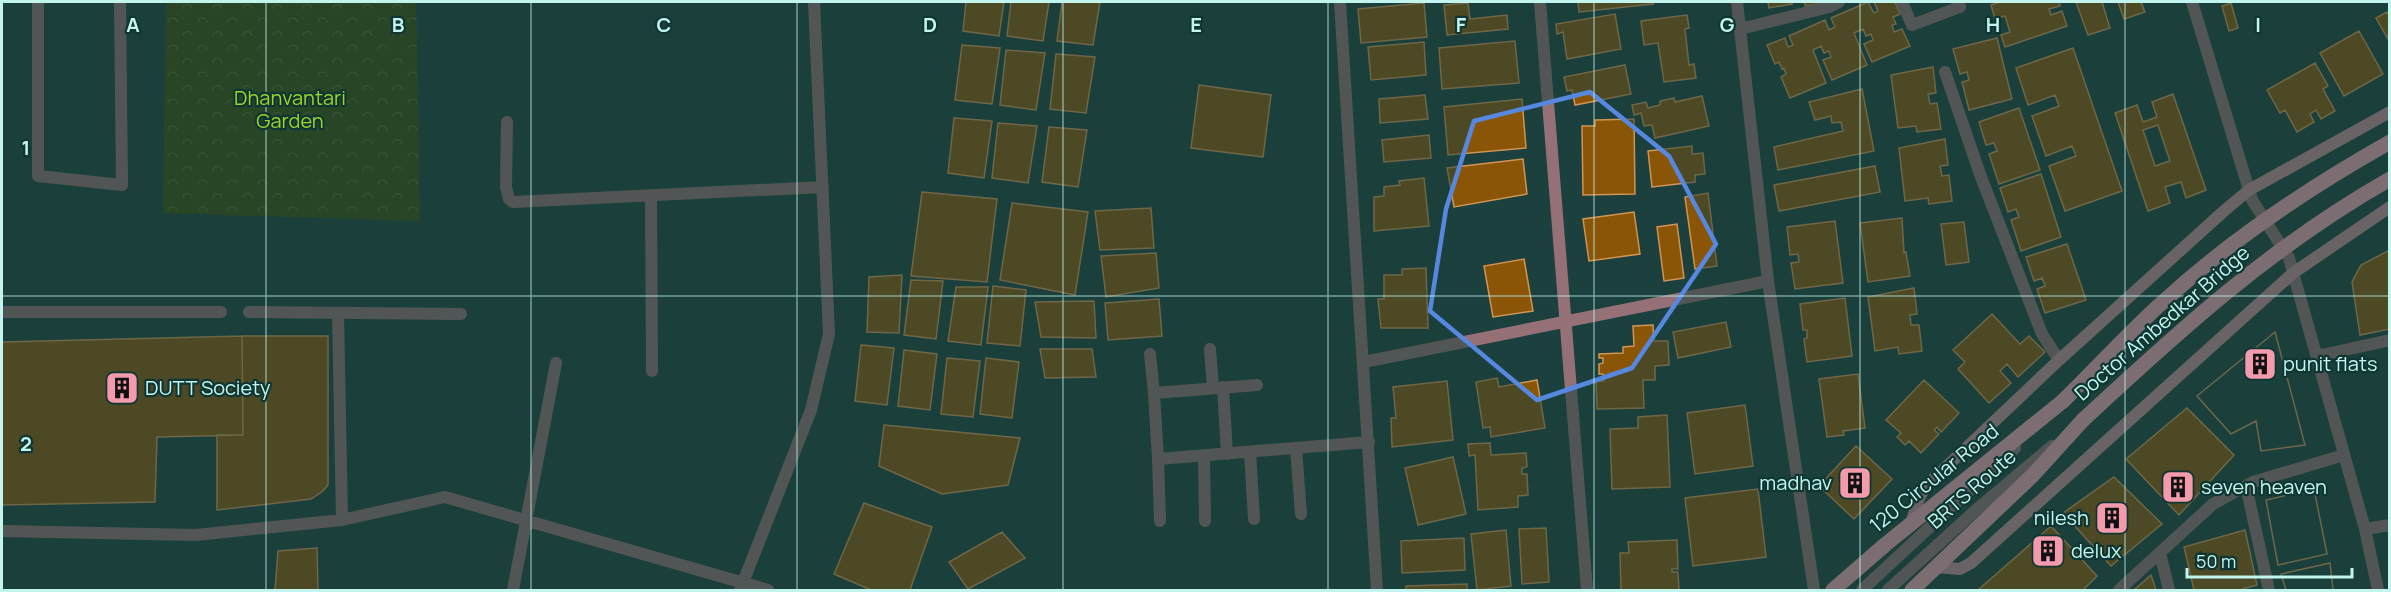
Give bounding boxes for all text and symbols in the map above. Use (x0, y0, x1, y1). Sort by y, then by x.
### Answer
text: A (126, 11, 140, 38)
text: B (392, 11, 405, 38)
text: C (657, 11, 671, 38)
text: D (923, 11, 937, 38)
text: E (1190, 11, 1202, 38)
text: F (1456, 11, 1467, 38)
text: G (1720, 11, 1735, 38)
text: H (1986, 11, 2000, 38)
text: I (2255, 11, 2261, 38)
park label: Dhanvantari Garden (234, 84, 346, 134)
text: 1 (22, 134, 30, 161)
street label: Doctor Ambedkar Bridge (2068, 239, 2255, 406)
building icon: punit flats (2242, 346, 2278, 382)
place label: punit flats (2283, 350, 2377, 377)
building icon: DUTT Society (104, 370, 140, 406)
place label: DUTT Society (145, 374, 271, 401)
street label: 120 Circular Road (1864, 417, 2004, 538)
text: 2 (20, 430, 32, 457)
street label: BRTS Route (1922, 443, 2022, 534)
building icon: madhav (1837, 465, 1873, 501)
place label: madhav (1759, 469, 1832, 496)
building icon: seven heaven (2160, 469, 2196, 505)
place label: seven heaven (2201, 473, 2327, 500)
building icon: nilesh (2094, 500, 2130, 536)
place label: nilesh (2034, 504, 2089, 531)
building icon: delux (2030, 533, 2066, 569)
place label: delux (2071, 537, 2122, 564)
scale bar (2187, 541, 2352, 579)
text: 50 m (2196, 549, 2236, 573)

